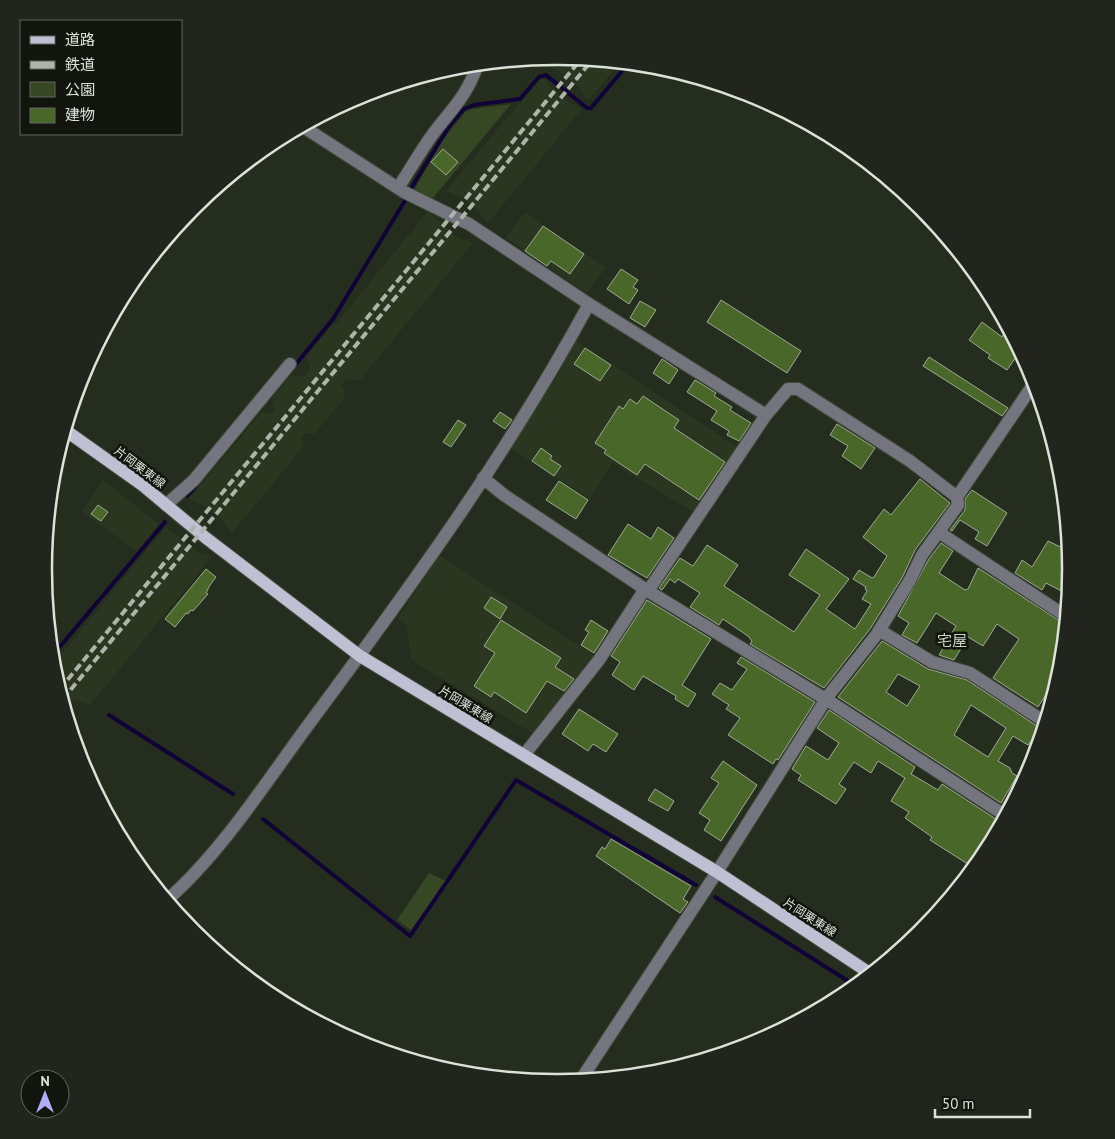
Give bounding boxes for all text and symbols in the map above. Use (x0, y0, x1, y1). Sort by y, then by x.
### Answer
legend (20, 20, 182, 135)
text: 道路 (65, 30, 95, 49)
text: 鉄道 (65, 55, 95, 74)
text: 公園 (65, 80, 95, 99)
text: 建物 (65, 105, 95, 124)
street label: 片岡栗東線 (112, 443, 168, 491)
district label: 宅屋 (937, 631, 967, 650)
street label: 片岡栗東線 (436, 682, 496, 726)
street label: 片岡栗東線 (781, 894, 839, 940)
north arrow (20, 1069, 70, 1119)
text: N (40, 1072, 50, 1090)
scale bar (935, 1086, 1030, 1118)
text: 50 m (942, 1094, 975, 1113)

